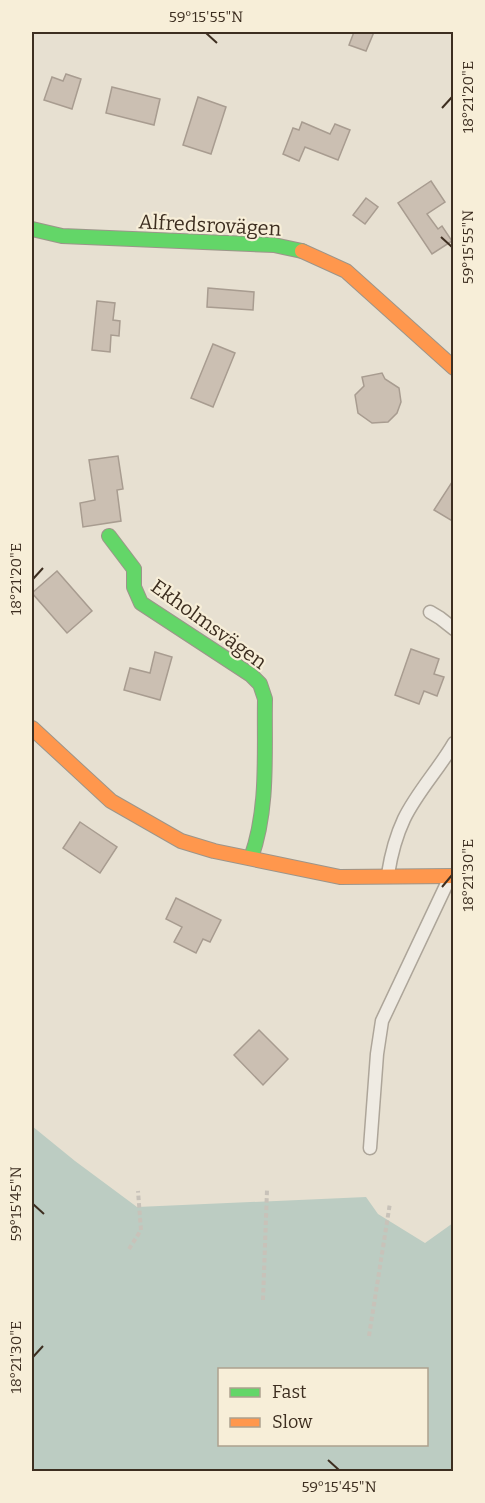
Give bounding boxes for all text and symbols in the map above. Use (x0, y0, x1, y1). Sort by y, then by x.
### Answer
text: 59°15'55"N (169, 8, 243, 26)
text: 18°21'20"E (459, 61, 477, 133)
street label: Alfredsrovägen (138, 209, 282, 241)
text: 59°15'55"N (459, 210, 477, 284)
text: 18°21'20"E (7, 543, 25, 615)
street label: Ekholmsvägen (147, 574, 272, 674)
text: 18°21'30"E (459, 839, 477, 911)
text: 59°15'45"N (7, 1166, 25, 1242)
text: 18°21'30"E (7, 1321, 25, 1393)
legend (218, 1368, 428, 1446)
text: Fast (272, 1381, 307, 1403)
text: Slow (272, 1411, 313, 1433)
text: 59°15'45"N (301, 1478, 377, 1496)

